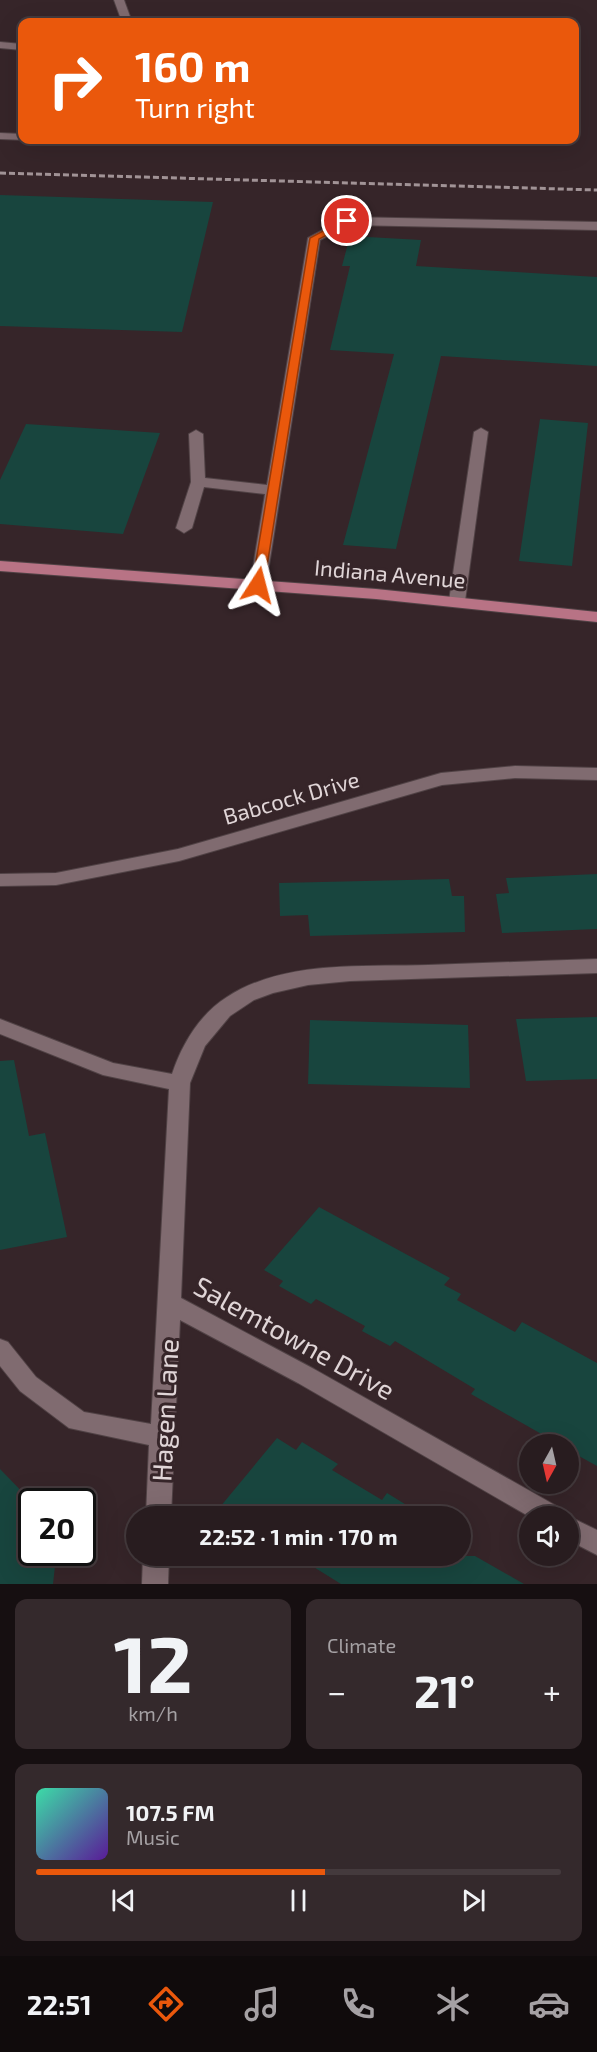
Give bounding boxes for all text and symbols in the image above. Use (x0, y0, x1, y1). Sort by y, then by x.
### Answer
text: 160 m (135, 40, 251, 90)
icon: right (36, 42, 114, 120)
text: Turn right (135, 91, 255, 123)
pin (321, 195, 372, 246)
icon: arrive (330, 204, 363, 237)
position arrow (226, 553, 290, 617)
street label: Indiana Avenue (313, 553, 467, 593)
street label: Babcock Drive (220, 765, 362, 829)
street label: Salemtowne Drive (189, 1269, 401, 1405)
street label: Hagen Lane (144, 1338, 185, 1482)
north arrow (519, 1434, 579, 1494)
map controls (519, 1434, 579, 1566)
speed limit sign: 20 (18, 1488, 96, 1566)
button: sound (519, 1506, 579, 1566)
text: 22:52 · 1 min · 170 m (199, 1523, 398, 1549)
text: 12 (113, 1615, 193, 1709)
text: Climate (327, 1633, 396, 1657)
text: 21° (414, 1663, 475, 1717)
text: − (327, 1671, 346, 1711)
text: + (543, 1671, 561, 1711)
text: km/h (128, 1701, 178, 1725)
text: 107.5 FM (126, 1799, 215, 1825)
text: Music (126, 1825, 180, 1849)
icon: previous (107, 1884, 140, 1917)
icon: pause (282, 1884, 315, 1917)
icon: next (457, 1884, 490, 1917)
icon: directions (145, 1983, 187, 2025)
icon: music (241, 1983, 283, 2025)
icon: phone (337, 1983, 379, 2025)
icon: climate (432, 1983, 474, 2025)
icon: car (528, 1983, 570, 2025)
text: 22:51 (27, 1988, 92, 2020)

